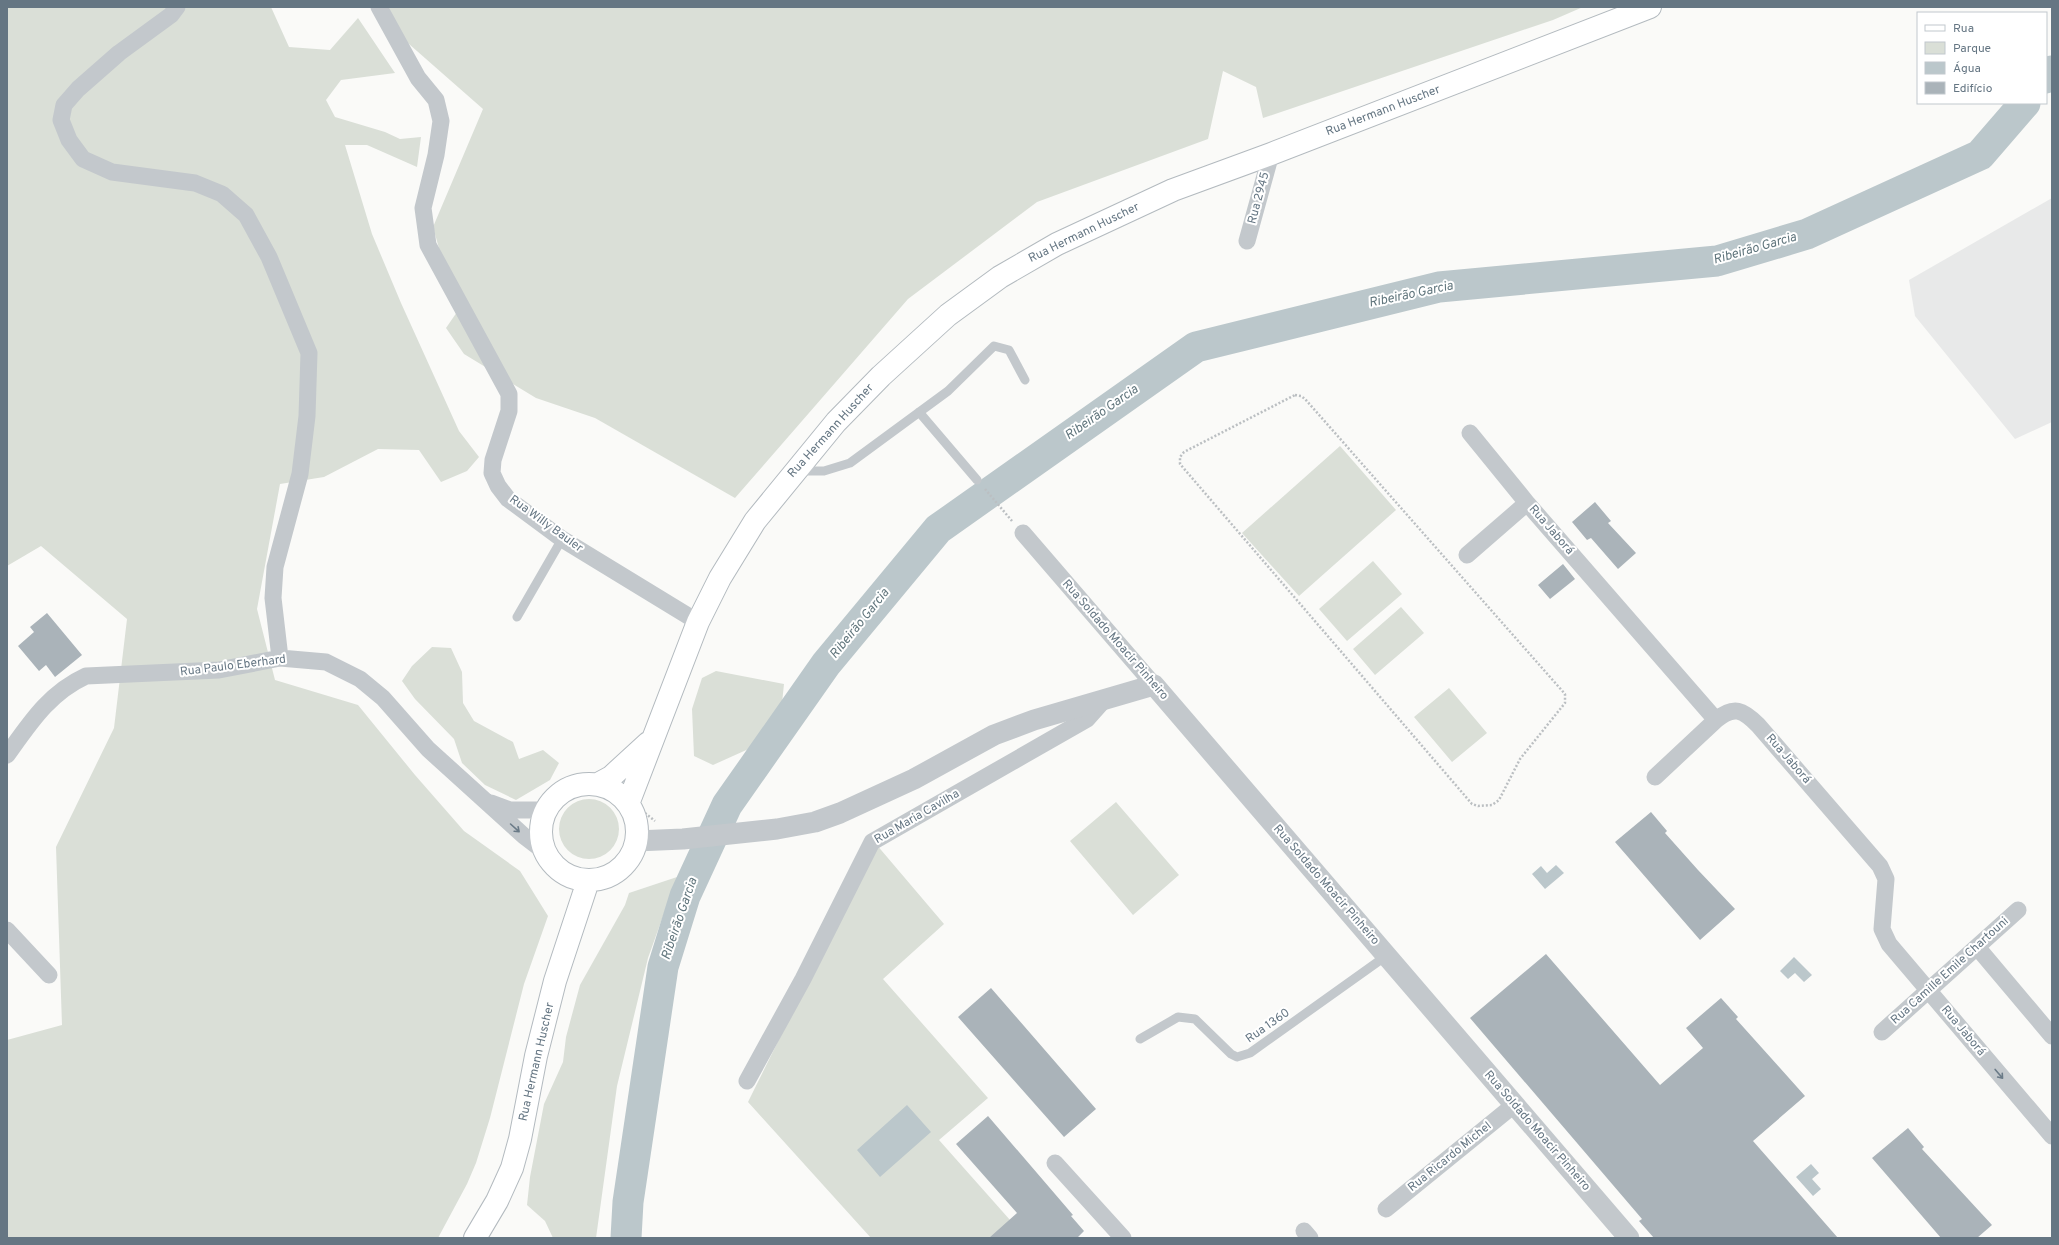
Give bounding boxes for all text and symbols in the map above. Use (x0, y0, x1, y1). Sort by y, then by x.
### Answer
legend (1917, 12, 2047, 104)
text: Rua (1953, 21, 1974, 37)
text: Parque (1953, 41, 1991, 57)
text: Água (1953, 61, 1981, 77)
text: Edifício (1953, 81, 1993, 97)
street label: Rua Hermann Huscher (1323, 82, 1443, 140)
street label: Rua 2945 (1244, 170, 1274, 226)
street label: Rua Hermann Huscher (1026, 199, 1142, 267)
water label: Ribeirão Garcia (1712, 229, 1799, 269)
water label: Ribeirão Garcia (1367, 278, 1455, 312)
street label: Rua Hermann Huscher (784, 380, 878, 481)
water label: Ribeirão Garcia (1062, 382, 1142, 444)
street label: Rua Willy Bauler (506, 492, 586, 556)
street label: Rua Jaborá (1525, 502, 1577, 558)
street label: Rua Soldado Moacir Pinheiro (1058, 576, 1172, 704)
water label: Ribeirão Garcia (827, 585, 893, 662)
street label: Rua Paulo Eberhard (179, 652, 287, 680)
street label: Rua Jaborá (1762, 731, 1814, 787)
street label: Rua Maria Cavilha (871, 786, 963, 848)
street label: Rua Soldado Moacir Pinheiro (1269, 821, 1383, 949)
one-way arrow (510, 823, 520, 832)
water label: Ribeirão Garcia (658, 876, 702, 962)
street label: Rua Camille Emile Chartouni (1888, 914, 2012, 1028)
street label: Rua Hermann Huscher (516, 1001, 559, 1123)
street label: Rua Jaborá (1937, 1002, 1989, 1060)
street label: Rua 1360 (1243, 1005, 1293, 1047)
street label: Rua Soldado Moacir Pinheiro (1480, 1067, 1594, 1195)
one-way arrow (1995, 1069, 2004, 1079)
street label: Rua Ricardo Michel (1405, 1118, 1495, 1196)

